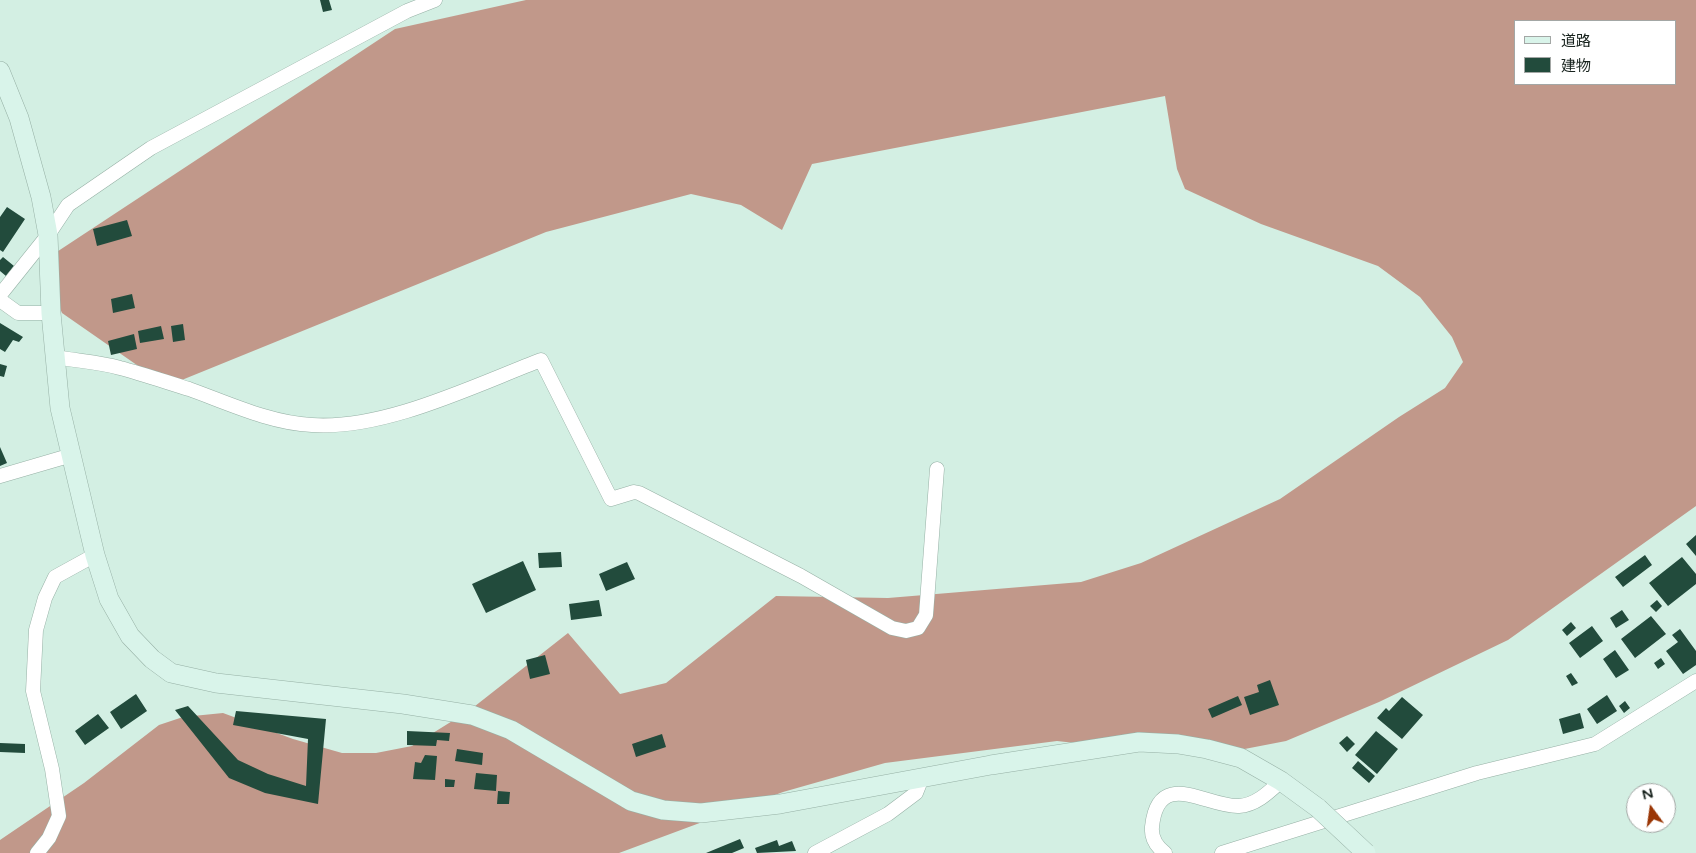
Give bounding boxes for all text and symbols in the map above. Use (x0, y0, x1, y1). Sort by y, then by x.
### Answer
legend (1514, 20, 1676, 85)
text: 道路 (1561, 32, 1591, 50)
text: 建物 (1561, 57, 1591, 75)
north arrow (1626, 783, 1676, 833)
text: N (1640, 784, 1655, 804)

